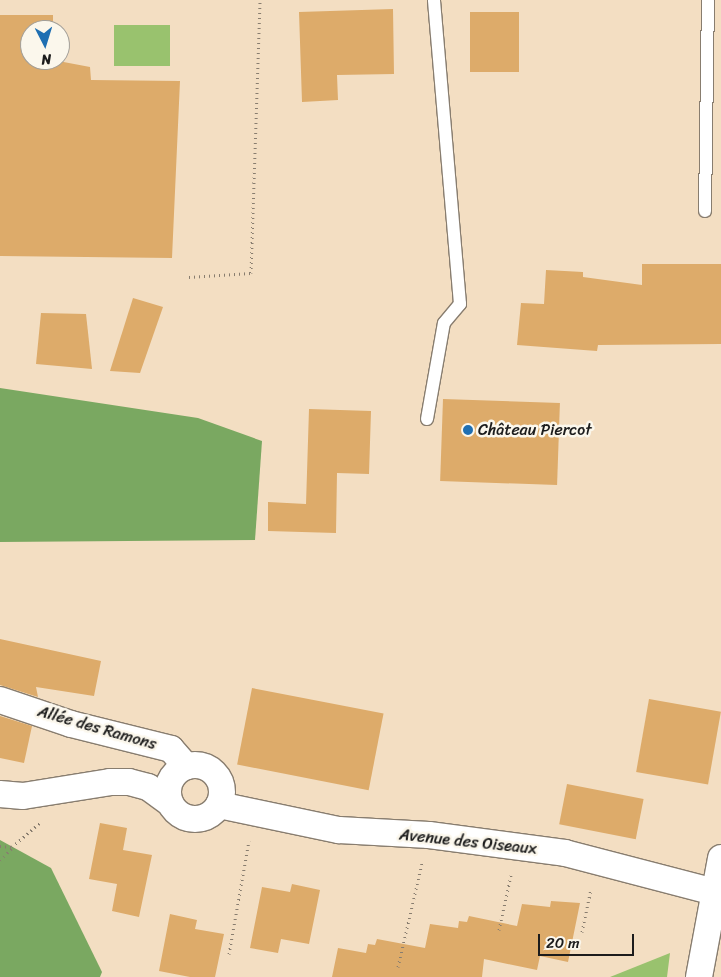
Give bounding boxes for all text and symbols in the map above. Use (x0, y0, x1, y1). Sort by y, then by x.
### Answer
north arrow (20, 20, 70, 70)
text: N (40, 47, 52, 72)
place label: Château Piercot (478, 420, 592, 440)
marker: Château Piercot (462, 424, 474, 436)
street label: Allée des Ramons (36, 702, 158, 754)
street label: Avenue des Oiseaux (398, 825, 538, 859)
scale bar (541, 924, 637, 956)
text: 20 m (546, 930, 580, 956)

